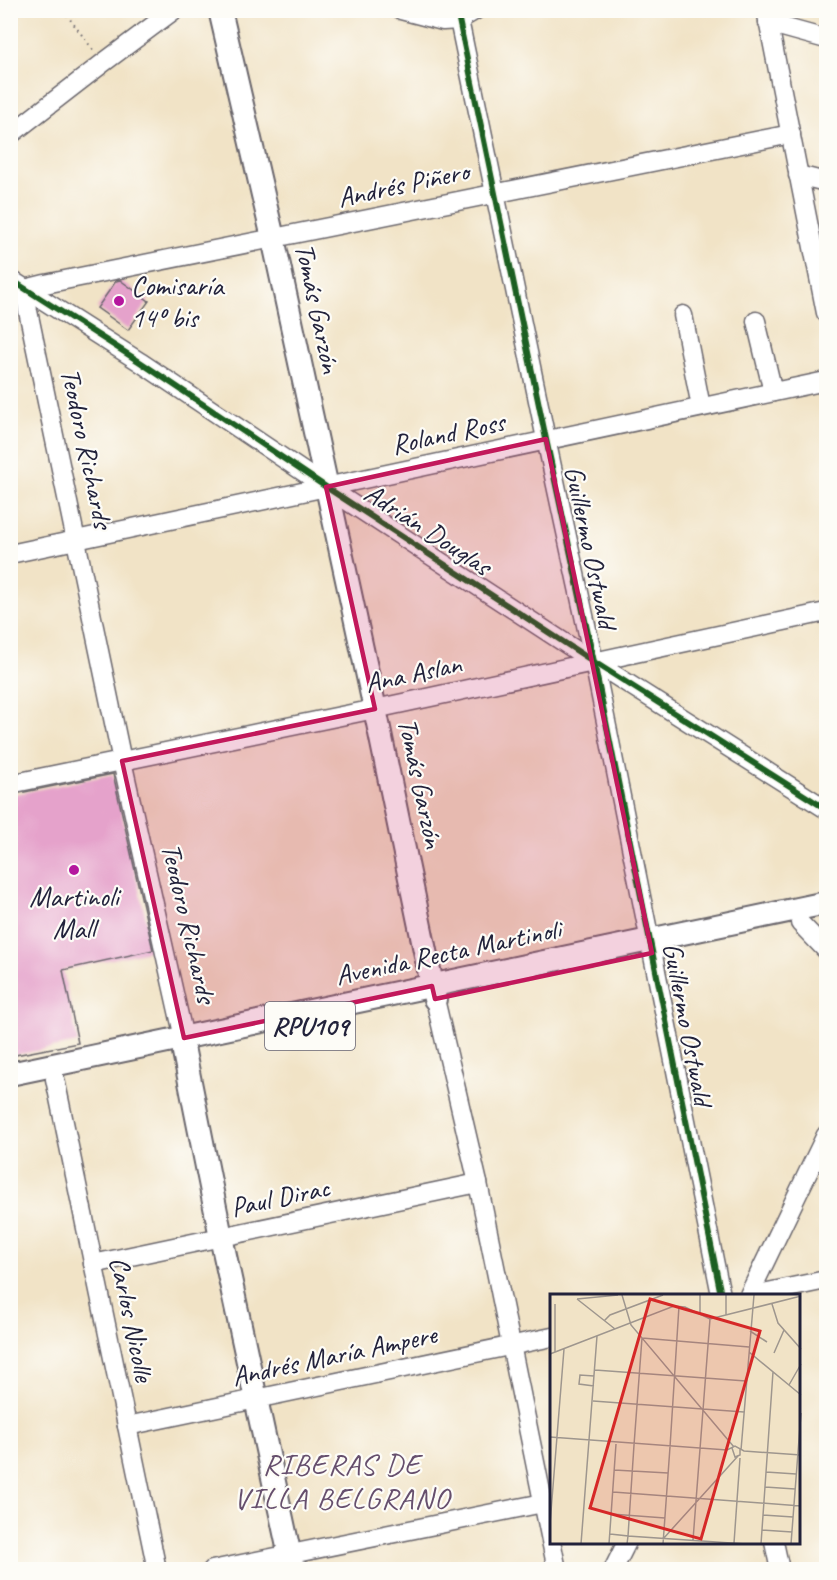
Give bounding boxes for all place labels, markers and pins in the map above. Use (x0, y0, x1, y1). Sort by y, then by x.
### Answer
place label: Comisaría 14º bis (131, 268, 225, 335)
marker: Comisaría 14º bis (112, 294, 126, 308)
marker: Martinoli Mall (67, 863, 81, 877)
place label: Martinoli Mall (29, 879, 122, 946)

